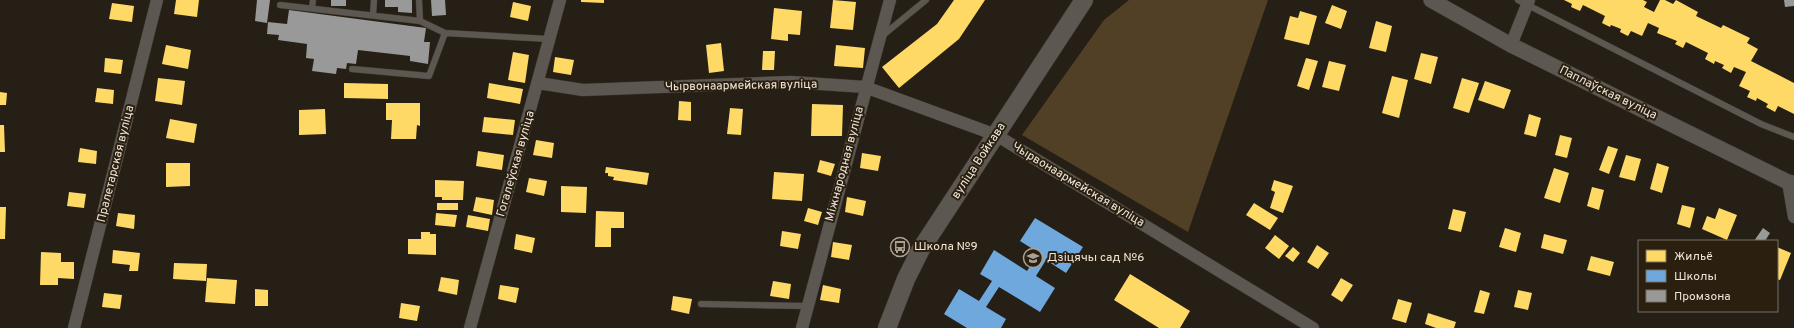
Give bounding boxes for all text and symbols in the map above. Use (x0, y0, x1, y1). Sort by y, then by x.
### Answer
street label: Паплаўская вуліца (1556, 62, 1660, 124)
street label: Чырвонаармейская вуліца (665, 77, 817, 95)
street label: Пралетарская вуліца (94, 104, 138, 224)
street label: Міжнародная вуліца (822, 105, 868, 223)
street label: Гогалеўская вуліца (493, 109, 539, 219)
street label: вуліца Войкава (948, 120, 1010, 202)
street label: Чырвонаармейская вуліца (1009, 139, 1147, 231)
bus stop icon: Школа №9 (889, 236, 911, 258)
place label: Школа №9 (914, 239, 978, 255)
legend (1638, 240, 1778, 312)
school or university icon: Дзіцячы сад №6 (1022, 247, 1044, 269)
text: Жильё (1674, 249, 1713, 265)
place label: Дзіцячы сад №6 (1047, 250, 1144, 266)
text: Школы (1674, 269, 1717, 285)
text: Промзона (1674, 289, 1731, 305)

